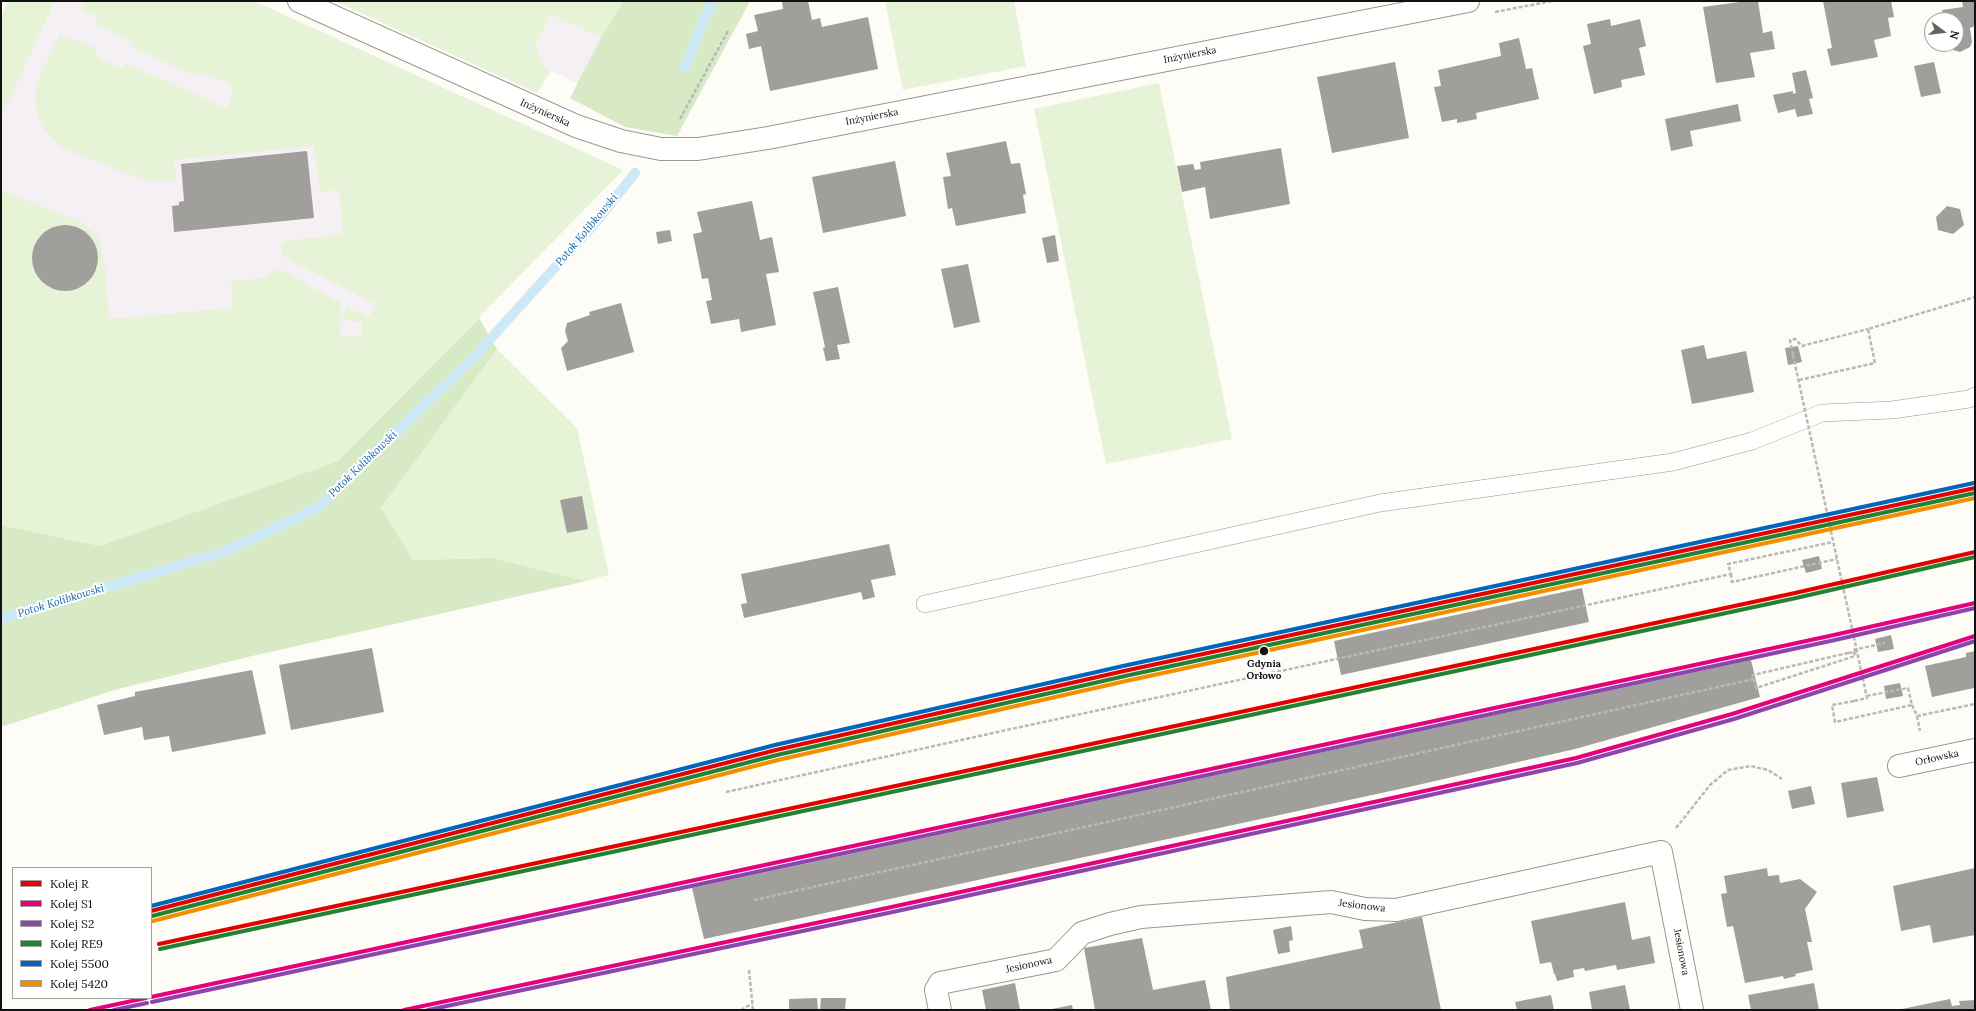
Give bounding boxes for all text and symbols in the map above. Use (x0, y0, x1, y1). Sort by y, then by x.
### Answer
north arrow (1924, 12, 1964, 52)
text: N (1947, 29, 1962, 41)
street label: Inżynierska (1163, 44, 1217, 66)
street label: Inżynierska (518, 97, 572, 129)
street label: Inżynierska (845, 106, 899, 128)
water label: Potok Kolibkowski (553, 191, 621, 269)
water label: Potok Kolibkowski (326, 428, 400, 500)
water label: Potok Kolibkowski (16, 582, 106, 620)
marker: Gdynia Orłowo (1258, 645, 1270, 657)
place label: Gdynia Orłowo (1247, 658, 1281, 682)
street label: Orłowska (1914, 748, 1960, 768)
legend (12, 867, 152, 999)
text: Kolej R (50, 876, 89, 891)
text: Kolej S1 (50, 896, 92, 911)
street label: Jesionowa (1338, 897, 1386, 915)
text: Kolej S2 (50, 916, 94, 931)
street label: Jesionowa (1671, 928, 1691, 976)
text: Kolej RE9 (50, 936, 103, 951)
street label: Jesionowa (1005, 954, 1053, 976)
text: Kolej 5500 (50, 956, 109, 971)
text: Kolej 5420 (50, 976, 108, 991)

